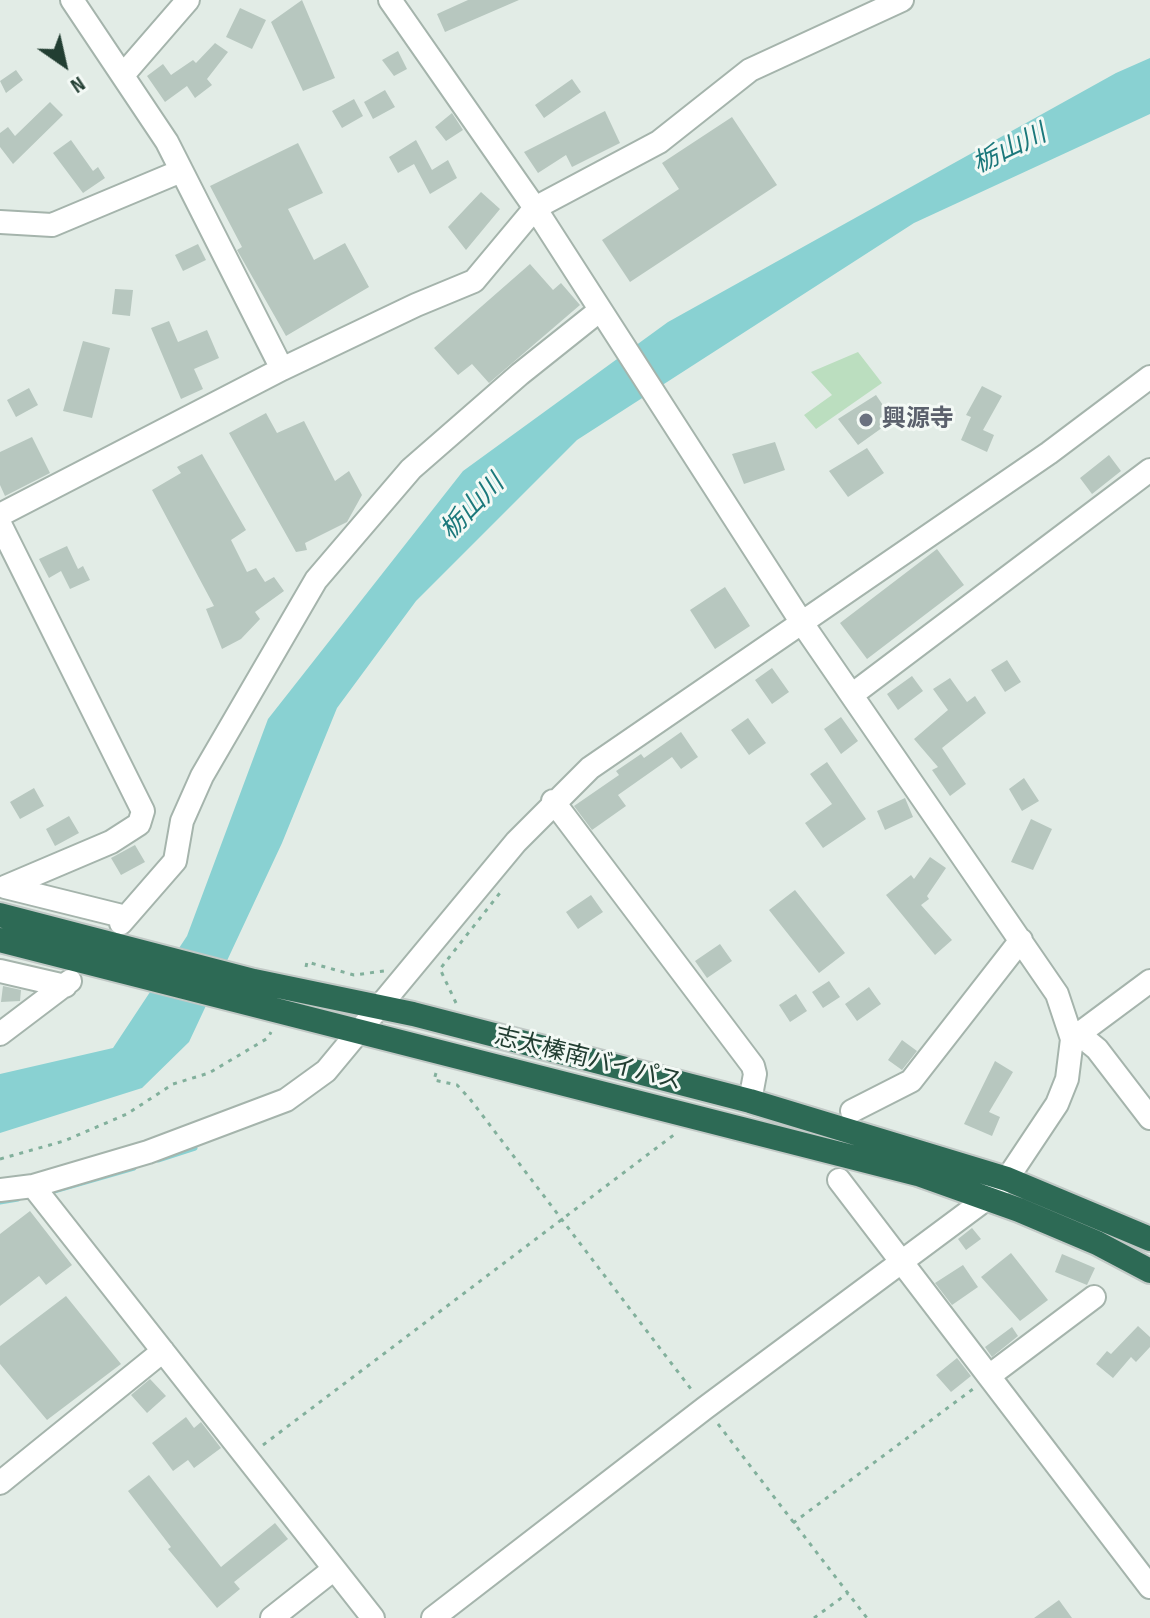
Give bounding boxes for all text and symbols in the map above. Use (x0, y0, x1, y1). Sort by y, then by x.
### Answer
north arrow (24, 24, 104, 104)
text: N (65, 70, 90, 99)
water label: 栃山川 (968, 119, 1052, 181)
place label: 興源寺 (882, 406, 954, 434)
marker: 興源寺 (857, 411, 875, 429)
water label: 栃山川 (435, 469, 511, 547)
street label: 志太榛南バイパス (491, 1023, 685, 1097)

